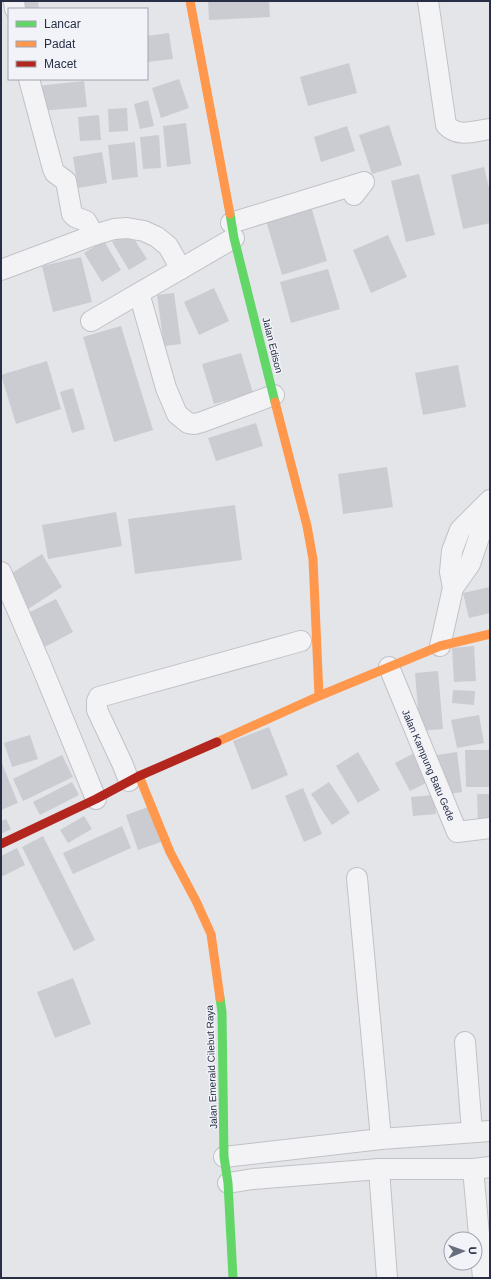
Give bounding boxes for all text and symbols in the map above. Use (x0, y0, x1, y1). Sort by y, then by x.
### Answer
legend (8, 8, 148, 80)
text: Lancar (44, 17, 81, 31)
text: Padat (44, 37, 76, 51)
text: Macet (44, 57, 77, 71)
street label: Jalan Edison (260, 316, 285, 374)
street label: Jalan Kampung Batu Gede (400, 708, 457, 823)
street label: Jalan Emerald Cilebut Raya (204, 1004, 219, 1129)
north arrow (443, 1231, 483, 1271)
text: U (467, 1246, 479, 1255)

